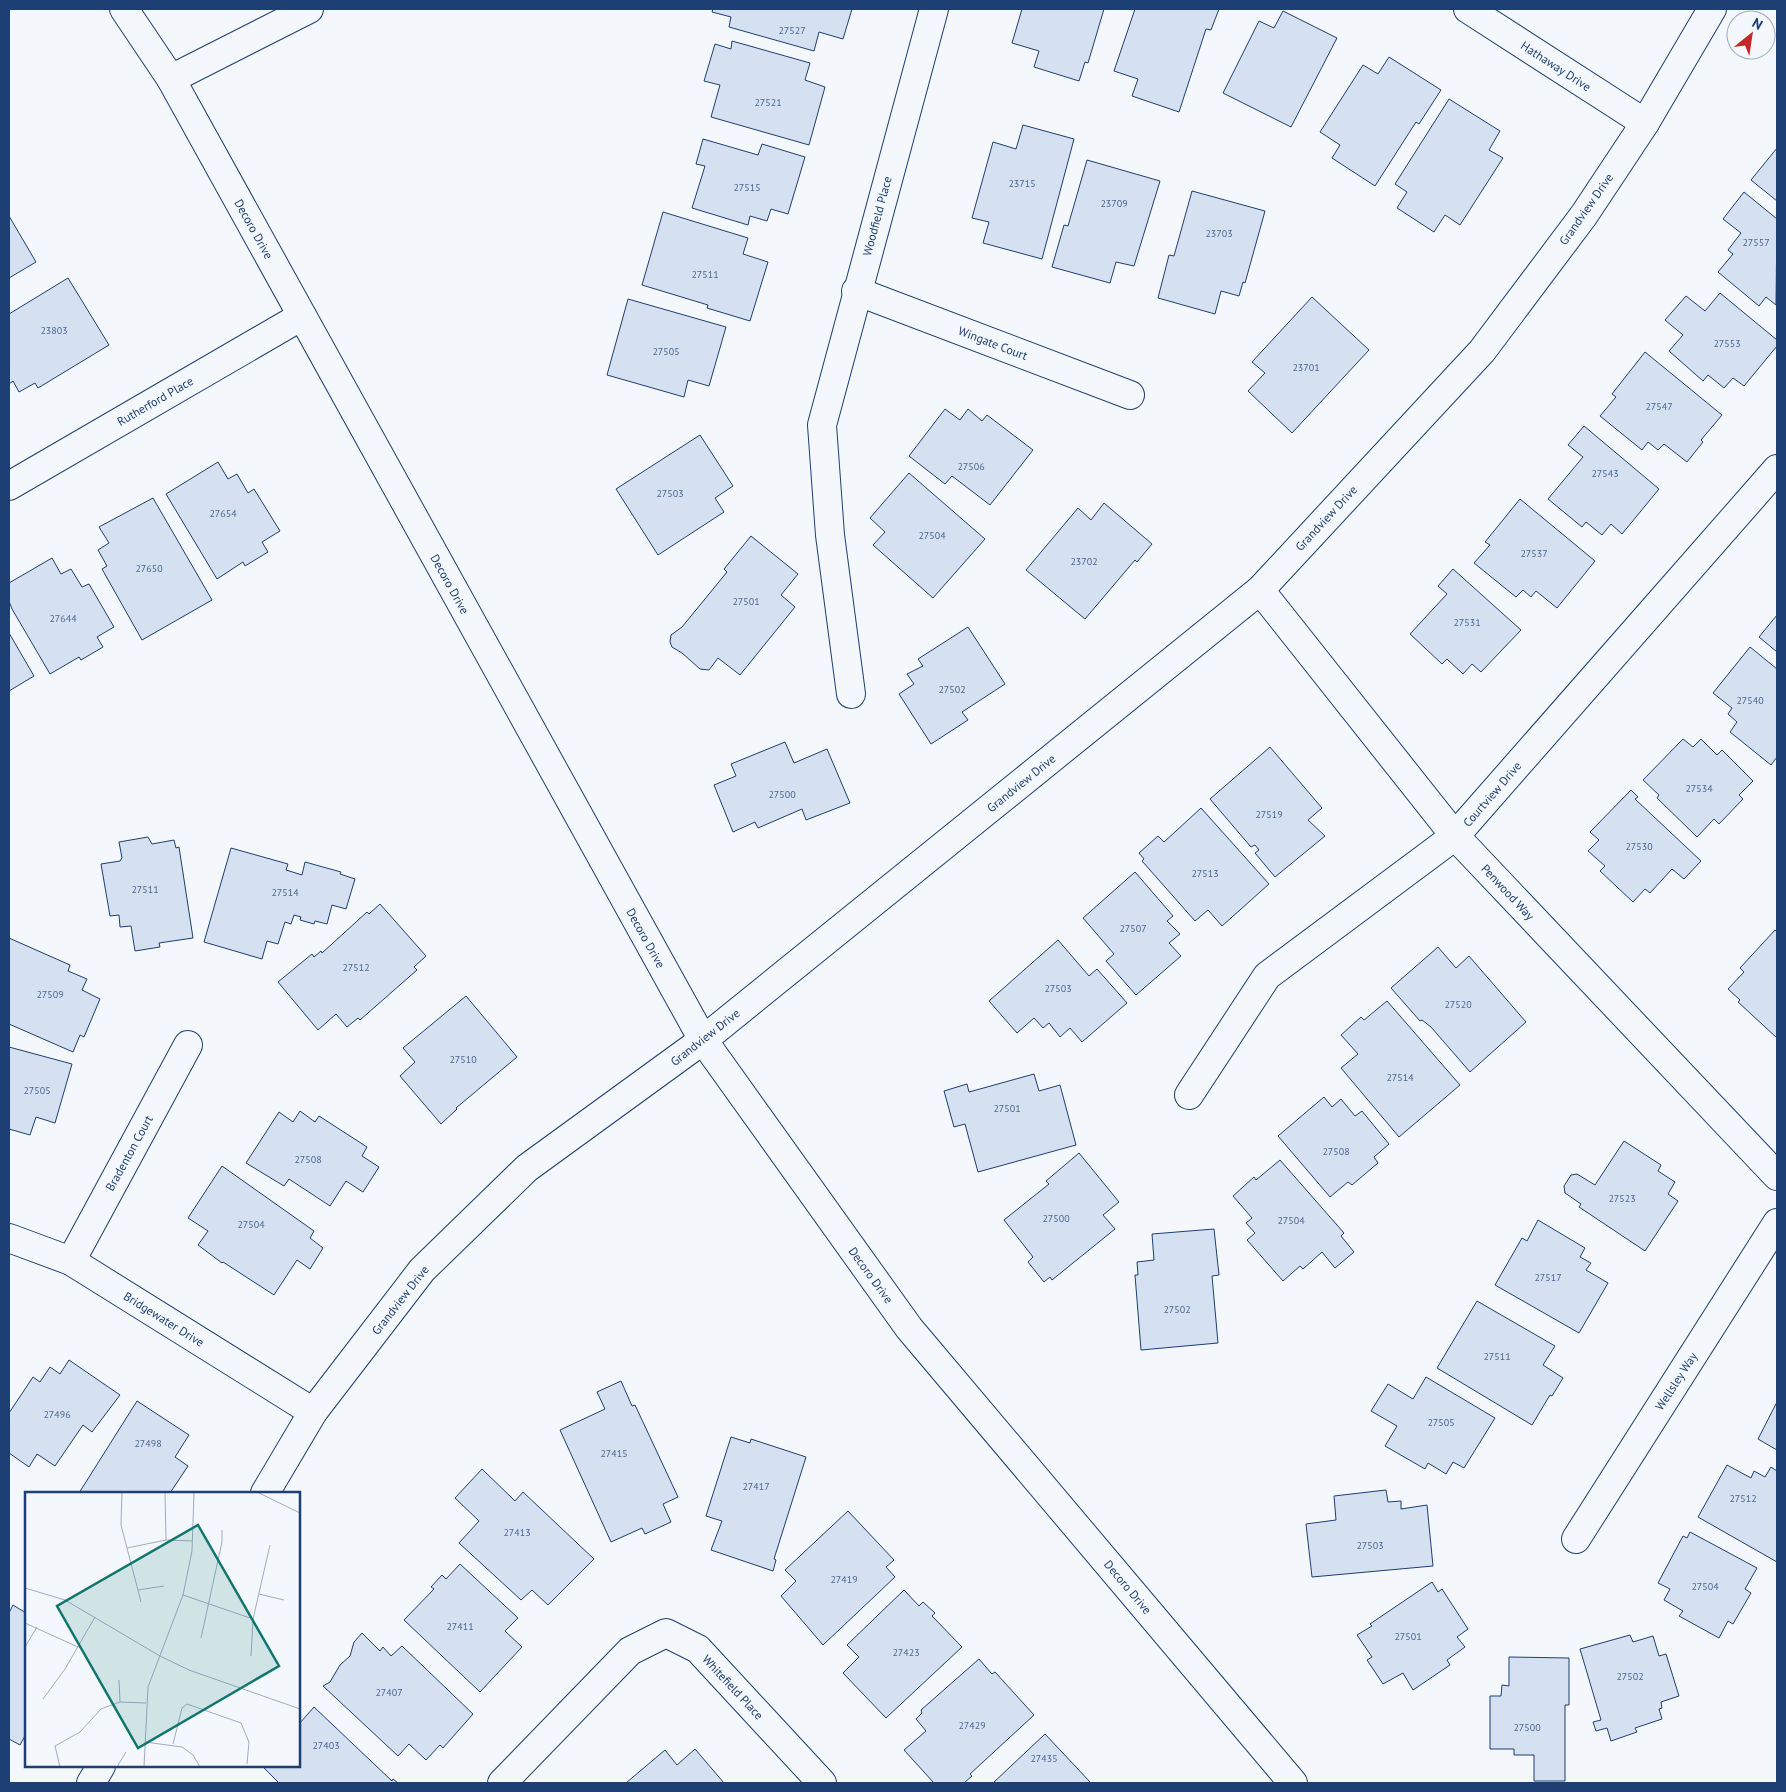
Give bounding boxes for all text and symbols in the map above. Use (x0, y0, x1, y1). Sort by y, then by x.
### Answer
north arrow (1726, 10, 1776, 60)
text: N (1749, 14, 1766, 34)
house number: 27527 (778, 24, 806, 37)
street label: Hathaway Drive (1518, 38, 1594, 94)
house number: 27521 (754, 96, 782, 109)
street label: Grandview Drive (1556, 170, 1616, 248)
street label: Woodfield Place (859, 175, 895, 257)
house number: 23715 (1008, 177, 1036, 190)
house number: 27515 (733, 181, 761, 194)
street label: Decoro Drive (231, 197, 277, 261)
house number: 23709 (1100, 197, 1128, 210)
house number: 23703 (1205, 227, 1233, 240)
house number: 27557 (1742, 236, 1770, 249)
house number: 27511 (691, 268, 719, 281)
street label: Wingate Court (956, 323, 1030, 363)
house number: 23803 (40, 324, 68, 337)
house number: 27553 (1713, 337, 1741, 350)
house number: 27505 (652, 345, 680, 358)
house number: 23701 (1292, 361, 1320, 374)
street label: Rutherford Place (114, 373, 196, 429)
house number: 27547 (1645, 400, 1673, 413)
house number: 27506 (957, 460, 985, 473)
house number: 27543 (1591, 467, 1619, 480)
street label: Grandview Drive (1292, 482, 1360, 554)
house number: 27503 (656, 487, 684, 500)
house number: 27654 (209, 507, 237, 520)
house number: 27504 (918, 529, 946, 542)
house number: 27537 (1520, 547, 1548, 560)
street label: Decoro Drive (427, 552, 473, 616)
house number: 23702 (1070, 555, 1098, 568)
house number: 27650 (135, 562, 163, 575)
house number: 27501 (732, 595, 760, 608)
house number: 27644 (49, 612, 77, 625)
house number: 27531 (1453, 616, 1481, 629)
house number: 27502 (938, 683, 966, 696)
house number: 27540 (1736, 694, 1764, 707)
street label: Grandview Drive (984, 751, 1058, 815)
street label: Courtview Drive (1460, 758, 1524, 830)
house number: 27534 (1685, 782, 1713, 795)
house number: 27500 (768, 788, 796, 801)
house number: 27519 (1255, 808, 1283, 821)
house number: 27530 (1625, 840, 1653, 853)
street label: Penwood Way (1478, 861, 1538, 923)
house number: 27513 (1191, 867, 1219, 880)
house number: 27511 (131, 883, 159, 896)
house number: 27514 (271, 886, 299, 899)
street label: Decoro Drive (623, 906, 669, 970)
house number: 27507 (1119, 922, 1147, 935)
house number: 27512 (342, 961, 370, 974)
house number: 27503 (1044, 982, 1072, 995)
house number: 27509 (36, 988, 64, 1001)
house number: 27520 (1444, 998, 1472, 1011)
street label: Grandview Drive (667, 1005, 743, 1069)
house number: 27510 (449, 1053, 477, 1066)
house number: 27514 (1386, 1071, 1414, 1084)
house number: 27505 (23, 1084, 51, 1097)
house number: 27501 (993, 1102, 1021, 1115)
street label: Bradenton Court (102, 1113, 156, 1193)
house number: 27508 (1322, 1145, 1350, 1158)
house number: 27508 (294, 1153, 322, 1166)
house number: 27523 (1608, 1192, 1636, 1205)
house number: 27500 (1042, 1212, 1070, 1225)
house number: 27504 (1277, 1214, 1305, 1227)
house number: 27504 (237, 1218, 265, 1231)
street label: Decoro Drive (846, 1244, 896, 1306)
street label: Grandview Drive (368, 1262, 432, 1338)
house number: 27517 (1534, 1271, 1562, 1284)
street label: Bridgewater Drive (121, 1288, 207, 1350)
house number: 27502 (1163, 1303, 1191, 1316)
street label: Wellsley Way (1652, 1349, 1700, 1413)
house number: 27511 (1483, 1350, 1511, 1363)
house number: 27496 (43, 1408, 71, 1421)
house number: 27505 (1427, 1416, 1455, 1429)
house number: 27498 (134, 1437, 162, 1450)
house number: 27415 (600, 1447, 628, 1460)
house number: 27417 (742, 1480, 770, 1493)
inset map (25, 1492, 300, 1767)
house number: 27512 (1729, 1492, 1757, 1505)
house number: 27413 (503, 1526, 531, 1539)
house number: 27503 (1356, 1539, 1384, 1552)
street label: Decoro Drive (1101, 1557, 1155, 1617)
house number: 27419 (830, 1573, 858, 1586)
house number: 27504 (1691, 1580, 1719, 1593)
house number: 27411 (446, 1620, 474, 1633)
house number: 27501 (1394, 1630, 1422, 1643)
house number: 27423 (892, 1646, 920, 1659)
street label: Whitefield Place (699, 1652, 767, 1722)
house number: 27502 (1616, 1670, 1644, 1683)
house number: 27407 (375, 1686, 403, 1699)
house number: 27429 (958, 1719, 986, 1732)
house number: 27500 (1513, 1721, 1541, 1734)
house number: 27403 (312, 1739, 340, 1752)
house number: 27435 (1030, 1752, 1058, 1765)

